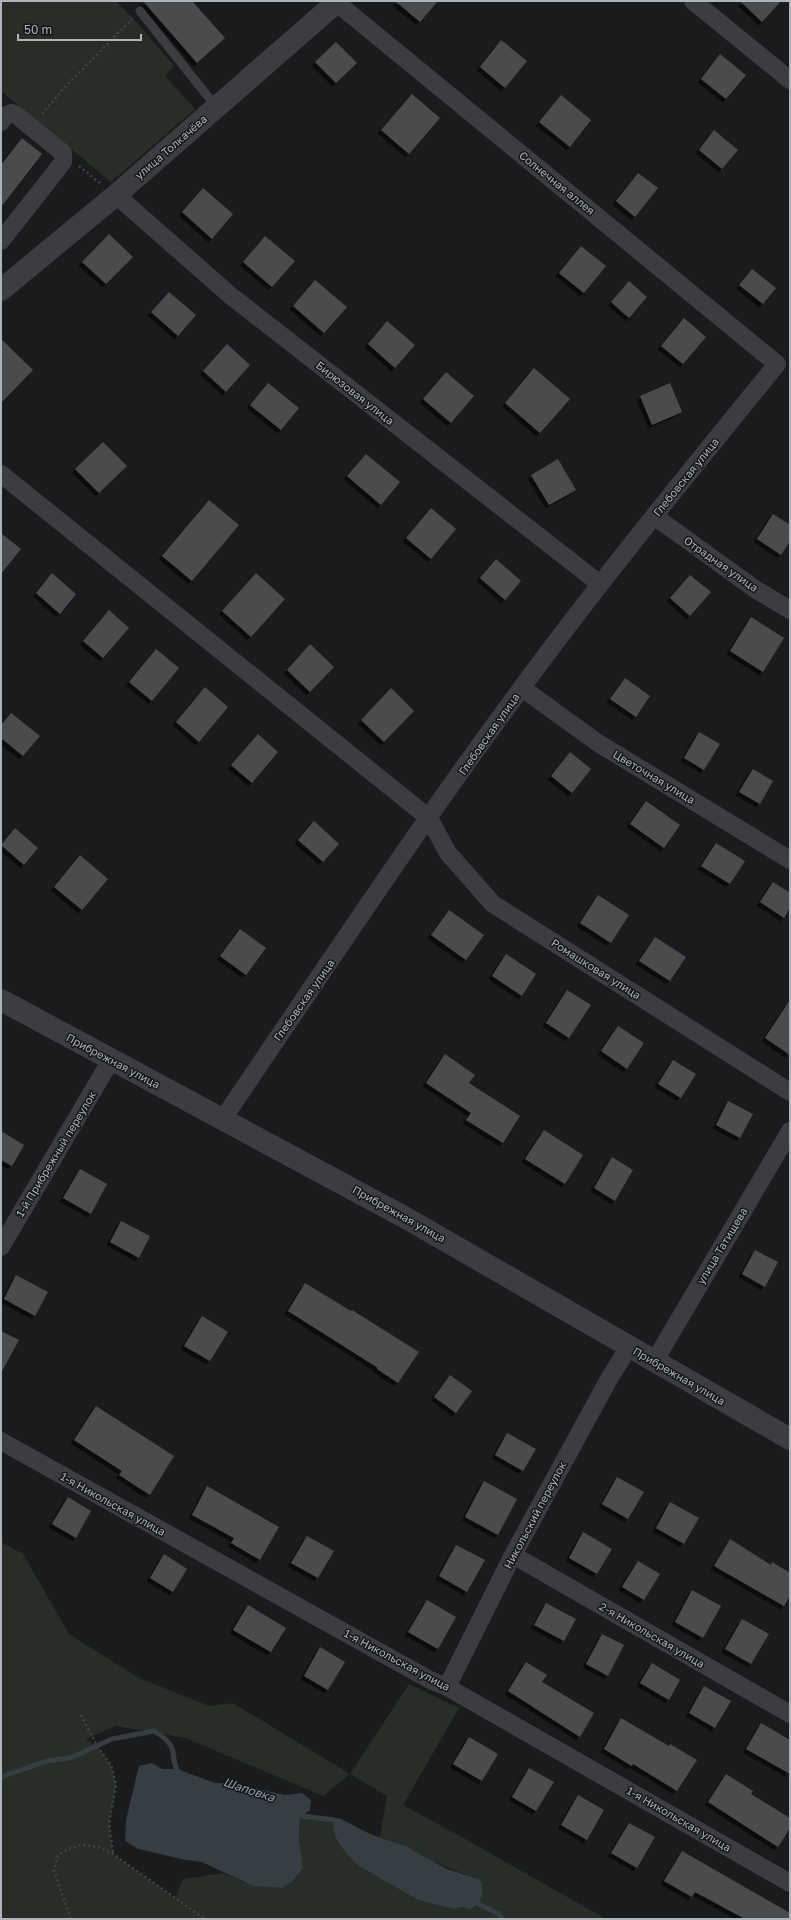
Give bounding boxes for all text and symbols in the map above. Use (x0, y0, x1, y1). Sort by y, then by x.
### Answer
scale bar (18, 16, 141, 42)
text: 50 m (24, 22, 52, 37)
street label: улица Толкачёва (132, 112, 209, 181)
street label: Солнечная аллея (517, 148, 598, 217)
street label: Бирюзовая улица (314, 358, 397, 427)
street label: Глебовская улица (650, 435, 721, 518)
street label: Отрадная улица (682, 533, 761, 594)
street label: Глебовская улица (456, 690, 522, 777)
street label: Цветочная улица (611, 747, 697, 806)
street label: Ромашковая улица (549, 936, 643, 1001)
street label: Глебовская улица (271, 956, 337, 1043)
street label: Прибрежная улица (64, 1030, 162, 1091)
street label: 1-й Прибрежный переулок (13, 1088, 99, 1219)
street label: Прибрежная улица (351, 1183, 448, 1244)
street label: улица Татищева (694, 1205, 750, 1286)
street label: Прибрежная улица (631, 1344, 728, 1407)
street label: Никольский переулок (501, 1458, 569, 1571)
street label: 1-я Никольская улица (58, 1469, 168, 1538)
street label: 2-я Никольская улица (597, 1599, 707, 1670)
street label: 1-я Никольская улица (342, 1626, 452, 1693)
water label: Шаповка (222, 1774, 278, 1805)
street label: 1-я Никольская улица (625, 1783, 734, 1854)

